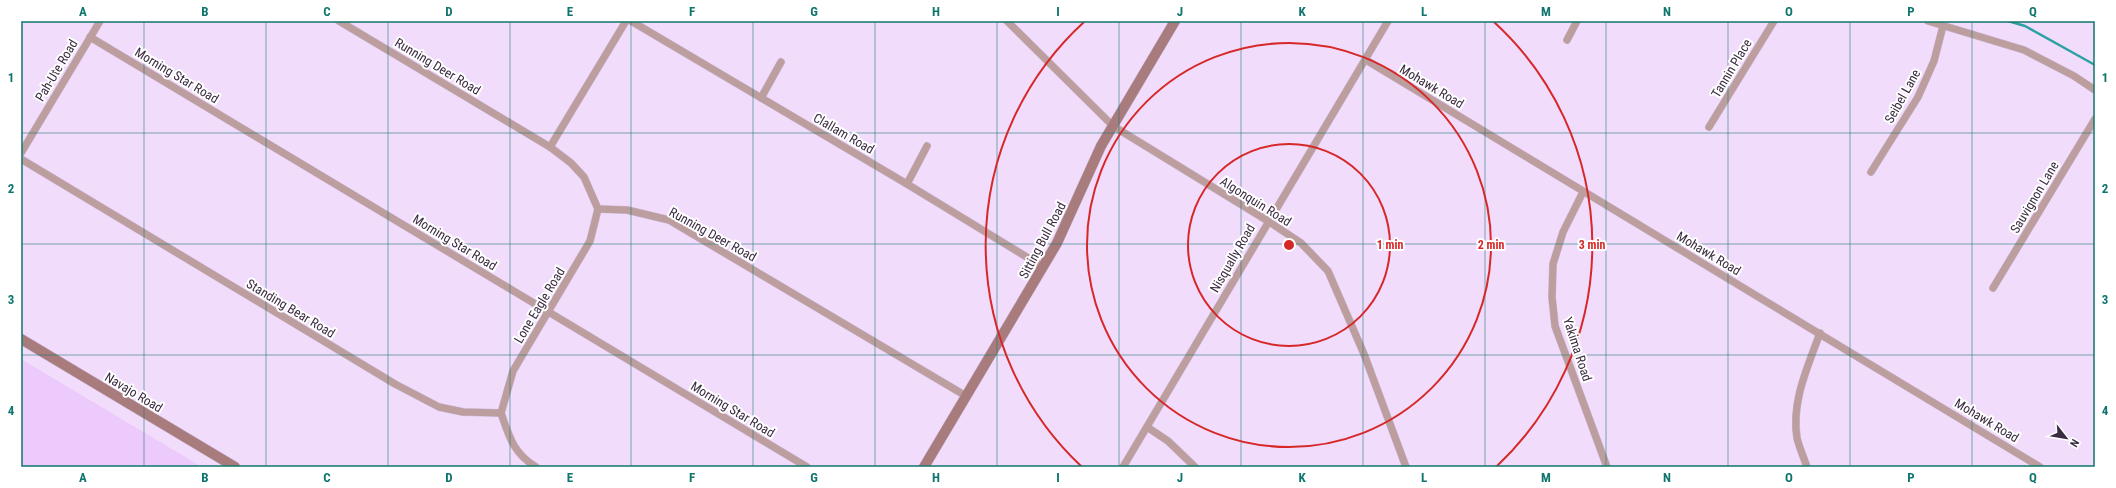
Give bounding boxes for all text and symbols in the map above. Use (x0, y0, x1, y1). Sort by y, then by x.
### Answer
text: A (79, 4, 87, 19)
text: B (201, 4, 209, 19)
text: C (323, 4, 331, 19)
text: D (445, 4, 453, 19)
text: E (567, 4, 574, 19)
text: F (689, 4, 695, 19)
text: G (810, 4, 818, 19)
text: H (932, 4, 940, 19)
text: I (1056, 4, 1060, 19)
text: J (1177, 4, 1183, 19)
text: K (1298, 4, 1306, 19)
text: L (1421, 4, 1427, 19)
text: M (1541, 4, 1551, 19)
text: N (1663, 4, 1671, 19)
text: O (1785, 4, 1793, 19)
text: P (1907, 4, 1915, 19)
text: Q (2029, 4, 2037, 19)
street label: Running Deer Road (392, 35, 483, 98)
street label: Tannin Place (1708, 36, 1755, 100)
street label: Pah-Ute Road (32, 37, 81, 104)
street label: Morning Star Road (132, 44, 221, 106)
street label: Mohawk Road (1397, 61, 1467, 111)
street label: Seibel Lane (1882, 67, 1923, 126)
text: 1 (8, 70, 14, 85)
text: 1 (2102, 70, 2108, 85)
street label: Clallam Road (811, 110, 877, 157)
street label: Sauvignon Lane (2007, 159, 2062, 236)
street label: Algonquin Road (1217, 174, 1294, 229)
text: 2 (8, 181, 15, 196)
text: 2 (2102, 181, 2109, 196)
street label: Sitting Bull Road (1016, 199, 1069, 281)
street label: Running Deer Road (667, 204, 759, 265)
street label: Morning Star Road (410, 211, 499, 273)
street label: Nisqually Road (1207, 221, 1258, 295)
street label: Mohawk Road (1674, 228, 1744, 278)
centre of rings (1282, 238, 1296, 252)
text: 1 min (1377, 238, 1403, 252)
text: 2 min (1478, 238, 1504, 252)
text: 3 min (1579, 238, 1605, 252)
street label: Lone Eagle Road (511, 265, 568, 346)
street label: Standing Bear Road (244, 276, 338, 341)
text: 3 (8, 292, 14, 307)
text: 3 (2102, 292, 2108, 307)
street label: Yakima Road (1560, 315, 1595, 383)
street label: Navajo Road (102, 369, 165, 415)
street label: Morning Star Road (688, 378, 777, 440)
street label: Mohawk Road (1952, 395, 2022, 445)
text: 4 (8, 403, 15, 418)
text: 4 (2102, 403, 2109, 418)
north arrow (2046, 418, 2086, 458)
text: N (2067, 437, 2081, 449)
text: A (79, 470, 87, 485)
text: B (201, 470, 209, 485)
text: C (323, 470, 331, 485)
text: D (445, 470, 453, 485)
text: E (567, 470, 574, 485)
text: F (689, 470, 695, 485)
text: G (810, 470, 818, 485)
text: H (932, 470, 940, 485)
text: I (1056, 470, 1060, 485)
text: J (1177, 470, 1183, 485)
text: K (1298, 470, 1306, 485)
text: L (1421, 470, 1427, 485)
text: M (1541, 470, 1551, 485)
text: N (1663, 470, 1671, 485)
text: O (1785, 470, 1793, 485)
text: P (1907, 470, 1915, 485)
text: Q (2029, 470, 2037, 485)

